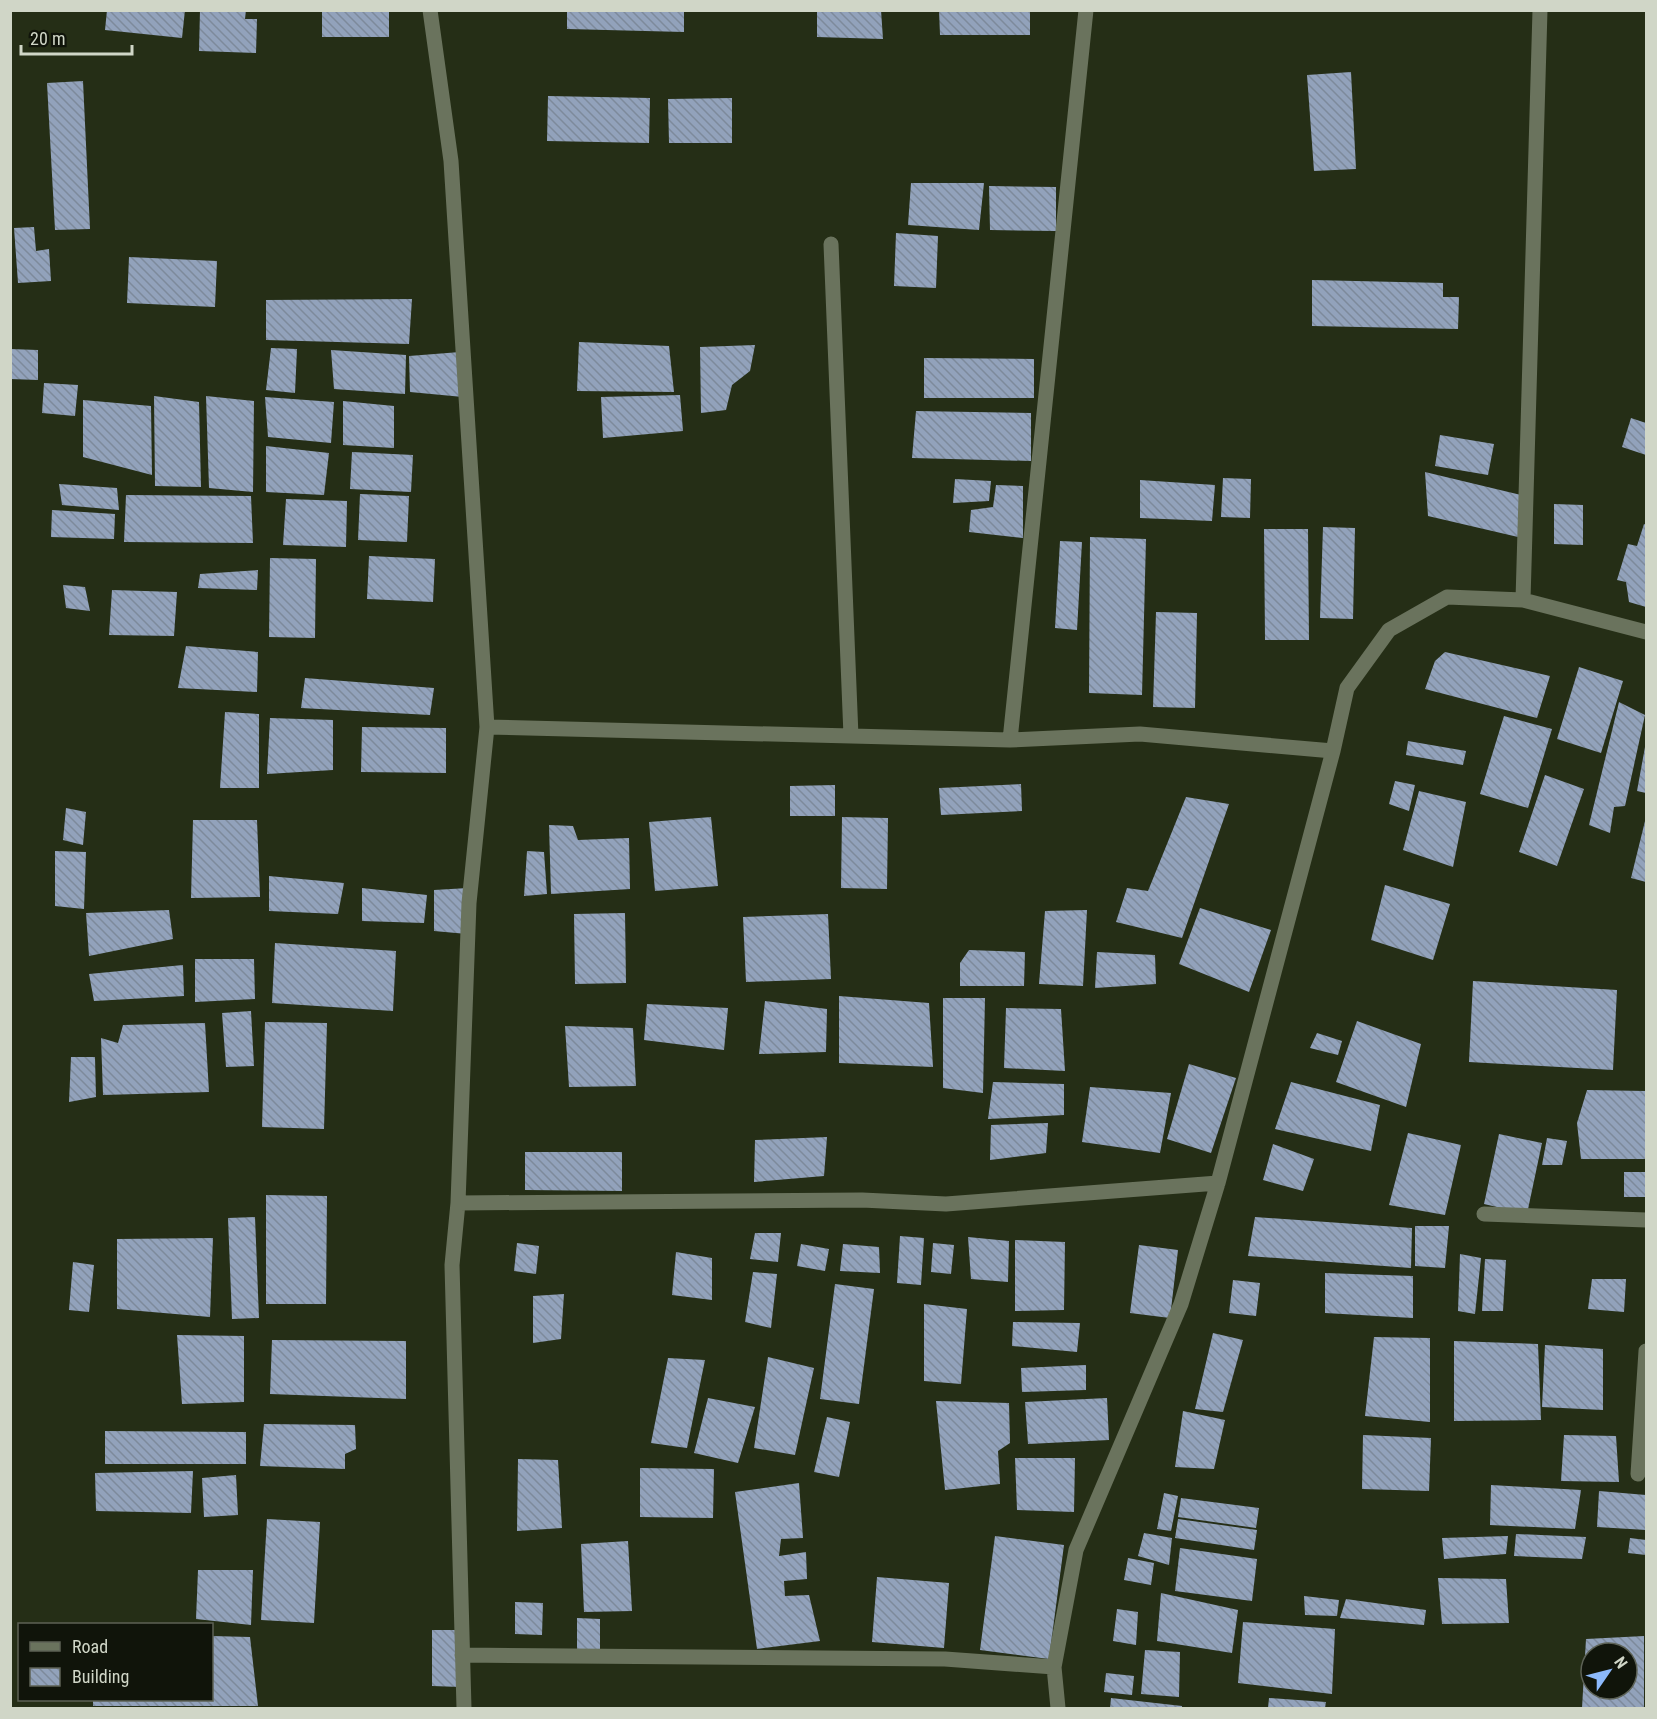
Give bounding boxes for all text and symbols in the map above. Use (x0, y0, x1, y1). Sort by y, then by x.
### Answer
scale bar (21, 18, 132, 56)
text: 20 m (30, 28, 65, 49)
legend (18, 1623, 213, 1701)
text: Road (72, 1636, 108, 1657)
north arrow (1579, 1641, 1639, 1701)
text: N (1610, 1653, 1631, 1672)
text: Building (72, 1666, 129, 1687)

